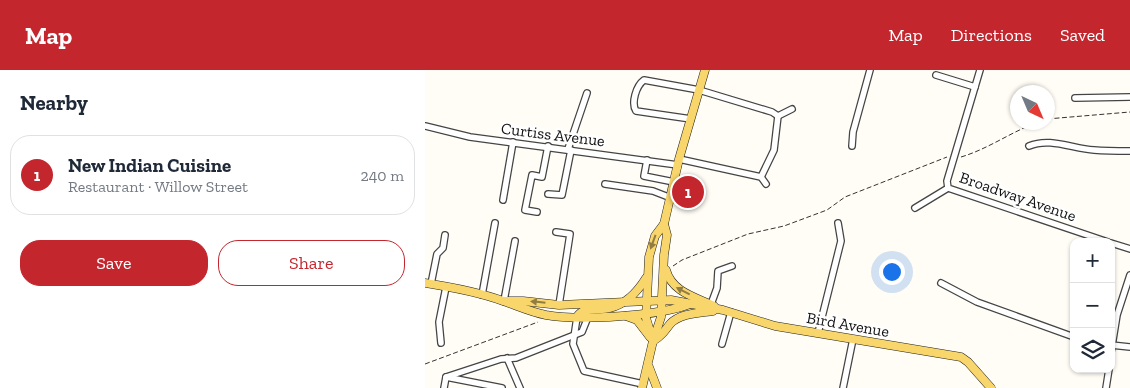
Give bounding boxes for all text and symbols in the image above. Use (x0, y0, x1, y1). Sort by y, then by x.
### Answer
text: Map (25, 21, 72, 50)
text: Map (888, 24, 923, 46)
text: Directions (951, 24, 1032, 46)
text: Saved (1060, 24, 1105, 46)
north arrow (1010, 85, 1055, 130)
text: Nearby (20, 90, 88, 115)
street label: Curtiss Avenue (500, 119, 606, 150)
text: New Indian Cuisine (68, 154, 231, 177)
text: 1 (34, 166, 40, 185)
text: 240 m (360, 166, 404, 185)
street label: Broadway Avenue (957, 168, 1079, 225)
pin: 1 (672, 173, 704, 211)
text: Restaurant · Willow Street (68, 177, 248, 196)
one-way arrow (649, 235, 656, 250)
map controls (1070, 238, 1115, 373)
button: + (1070, 238, 1115, 283)
button: Save (20, 240, 208, 286)
button: Share (218, 240, 405, 286)
your location (879, 259, 905, 285)
button: − (1070, 283, 1115, 328)
one-way arrow (676, 287, 690, 295)
one-way arrow (529, 298, 545, 306)
street label: Bird Avenue (805, 308, 891, 341)
button: layers (1070, 328, 1115, 373)

